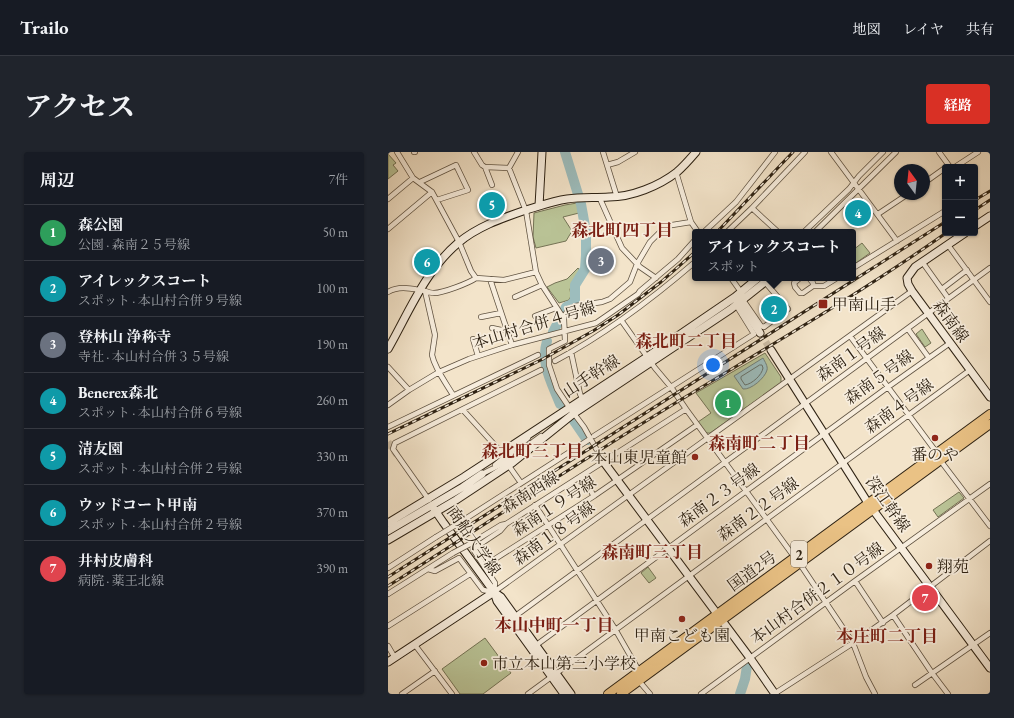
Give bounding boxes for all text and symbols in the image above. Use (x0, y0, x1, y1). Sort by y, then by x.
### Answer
text: Trailo (20, 15, 69, 40)
text: 地図 (853, 20, 881, 38)
text: レイヤ (903, 20, 944, 38)
text: 共有 (966, 20, 994, 38)
button: 経路 (926, 84, 990, 124)
text: アクセス (24, 88, 135, 124)
north arrow (894, 164, 930, 200)
map controls (942, 164, 978, 236)
button: + (942, 164, 978, 200)
text: 周辺 (40, 169, 74, 191)
text: 7件 (329, 171, 348, 188)
pin: 5 (479, 190, 505, 220)
pin: 4 (845, 198, 871, 228)
button: − (942, 200, 978, 236)
text: 森公園 (78, 215, 123, 234)
district label: 森北町四丁目 (571, 219, 673, 241)
text: 1 (50, 224, 56, 241)
text: 50 m (323, 224, 348, 241)
popup (692, 229, 856, 281)
text: 公園 · 森南２５号線 (78, 236, 190, 253)
text: アイレックスコート (707, 237, 841, 256)
pin: 3 (588, 246, 614, 276)
pin: 6 (414, 247, 440, 277)
text: スポット (707, 258, 759, 275)
text: アイレックスコート (78, 271, 211, 290)
text: 2 (50, 280, 56, 297)
text: 100 m (317, 280, 348, 297)
text: スポット · 本山村合併９号線 (78, 292, 242, 309)
pin: 2 (761, 294, 787, 324)
place label: 甲南山手 (832, 294, 896, 315)
street label: 森南線 (928, 295, 974, 347)
street label: 本山村合併４号線 (470, 296, 598, 354)
marker: 甲南山手 (817, 298, 829, 310)
street label: 森南１号線 (812, 322, 890, 386)
text: 登林山 浄称寺 (78, 327, 172, 346)
district label: 森北町二丁目 (635, 330, 737, 352)
text: 3 (50, 336, 56, 353)
text: 190 m (317, 336, 348, 353)
street label: 森南５号線 (840, 345, 918, 409)
text: 寺社 · 本山村合併３５号線 (78, 348, 229, 365)
street label: 山手幹線 (558, 350, 624, 402)
your location (703, 355, 723, 375)
street label: 森南４号線 (860, 374, 938, 438)
text: Benerex森北 (78, 383, 158, 402)
pin: 1 (715, 388, 741, 418)
text: 4 (50, 392, 56, 409)
text: 260 m (317, 392, 348, 409)
text: スポット · 本山村合併６号線 (78, 404, 242, 421)
district label: 森南町二丁目 (708, 432, 810, 454)
marker: 番のや (930, 433, 940, 443)
text: 清友園 (78, 439, 123, 458)
district label: 森北町三丁目 (481, 440, 583, 462)
place label: 番のや (911, 444, 959, 465)
place label: 本山東児童館 (591, 447, 687, 468)
text: 5 (50, 448, 56, 465)
text: 330 m (317, 448, 348, 465)
marker: 本山東児童館 (690, 452, 700, 462)
street label: 森南２３号線 (674, 458, 764, 532)
text: スポット · 本山村合併２号線 (78, 460, 242, 477)
street label: 森南西線 (497, 466, 563, 518)
street label: 森南１９号線 (508, 471, 600, 541)
street label: 森南２２号線 (713, 472, 803, 546)
street label: 深江幹線 (861, 472, 915, 536)
text: ウッドコート甲南 (78, 495, 197, 514)
street label: 森南１８号線 (509, 496, 599, 570)
street label: 商船大学線 (442, 502, 506, 580)
text: 6 (50, 504, 56, 521)
text: 370 m (317, 504, 348, 521)
text: スポット · 本山村合併２号線 (78, 516, 242, 533)
street label: 本山村合併２１０号線 (746, 537, 888, 649)
district label: 森南町三丁目 (601, 541, 703, 563)
road number: 2 (791, 541, 807, 567)
street label: 国道2号 (723, 546, 781, 596)
text: 井村皮膚科 (78, 551, 153, 570)
place label: 翔苑 (937, 556, 969, 577)
text: 7 (50, 560, 56, 577)
text: 390 m (317, 560, 348, 577)
marker: 翔苑 (924, 561, 934, 571)
text: 病院 · 薬王北線 (78, 572, 164, 589)
pin: 7 (912, 583, 938, 613)
district label: 本山中町一丁目 (495, 614, 614, 636)
marker: 甲南こども園 (677, 614, 687, 624)
place label: 甲南こども園 (634, 625, 730, 646)
district label: 本庄町二丁目 (836, 625, 938, 647)
place label: 市立本山第三小学校 (492, 653, 636, 674)
marker: 市立本山第三小学校 (479, 658, 489, 668)

